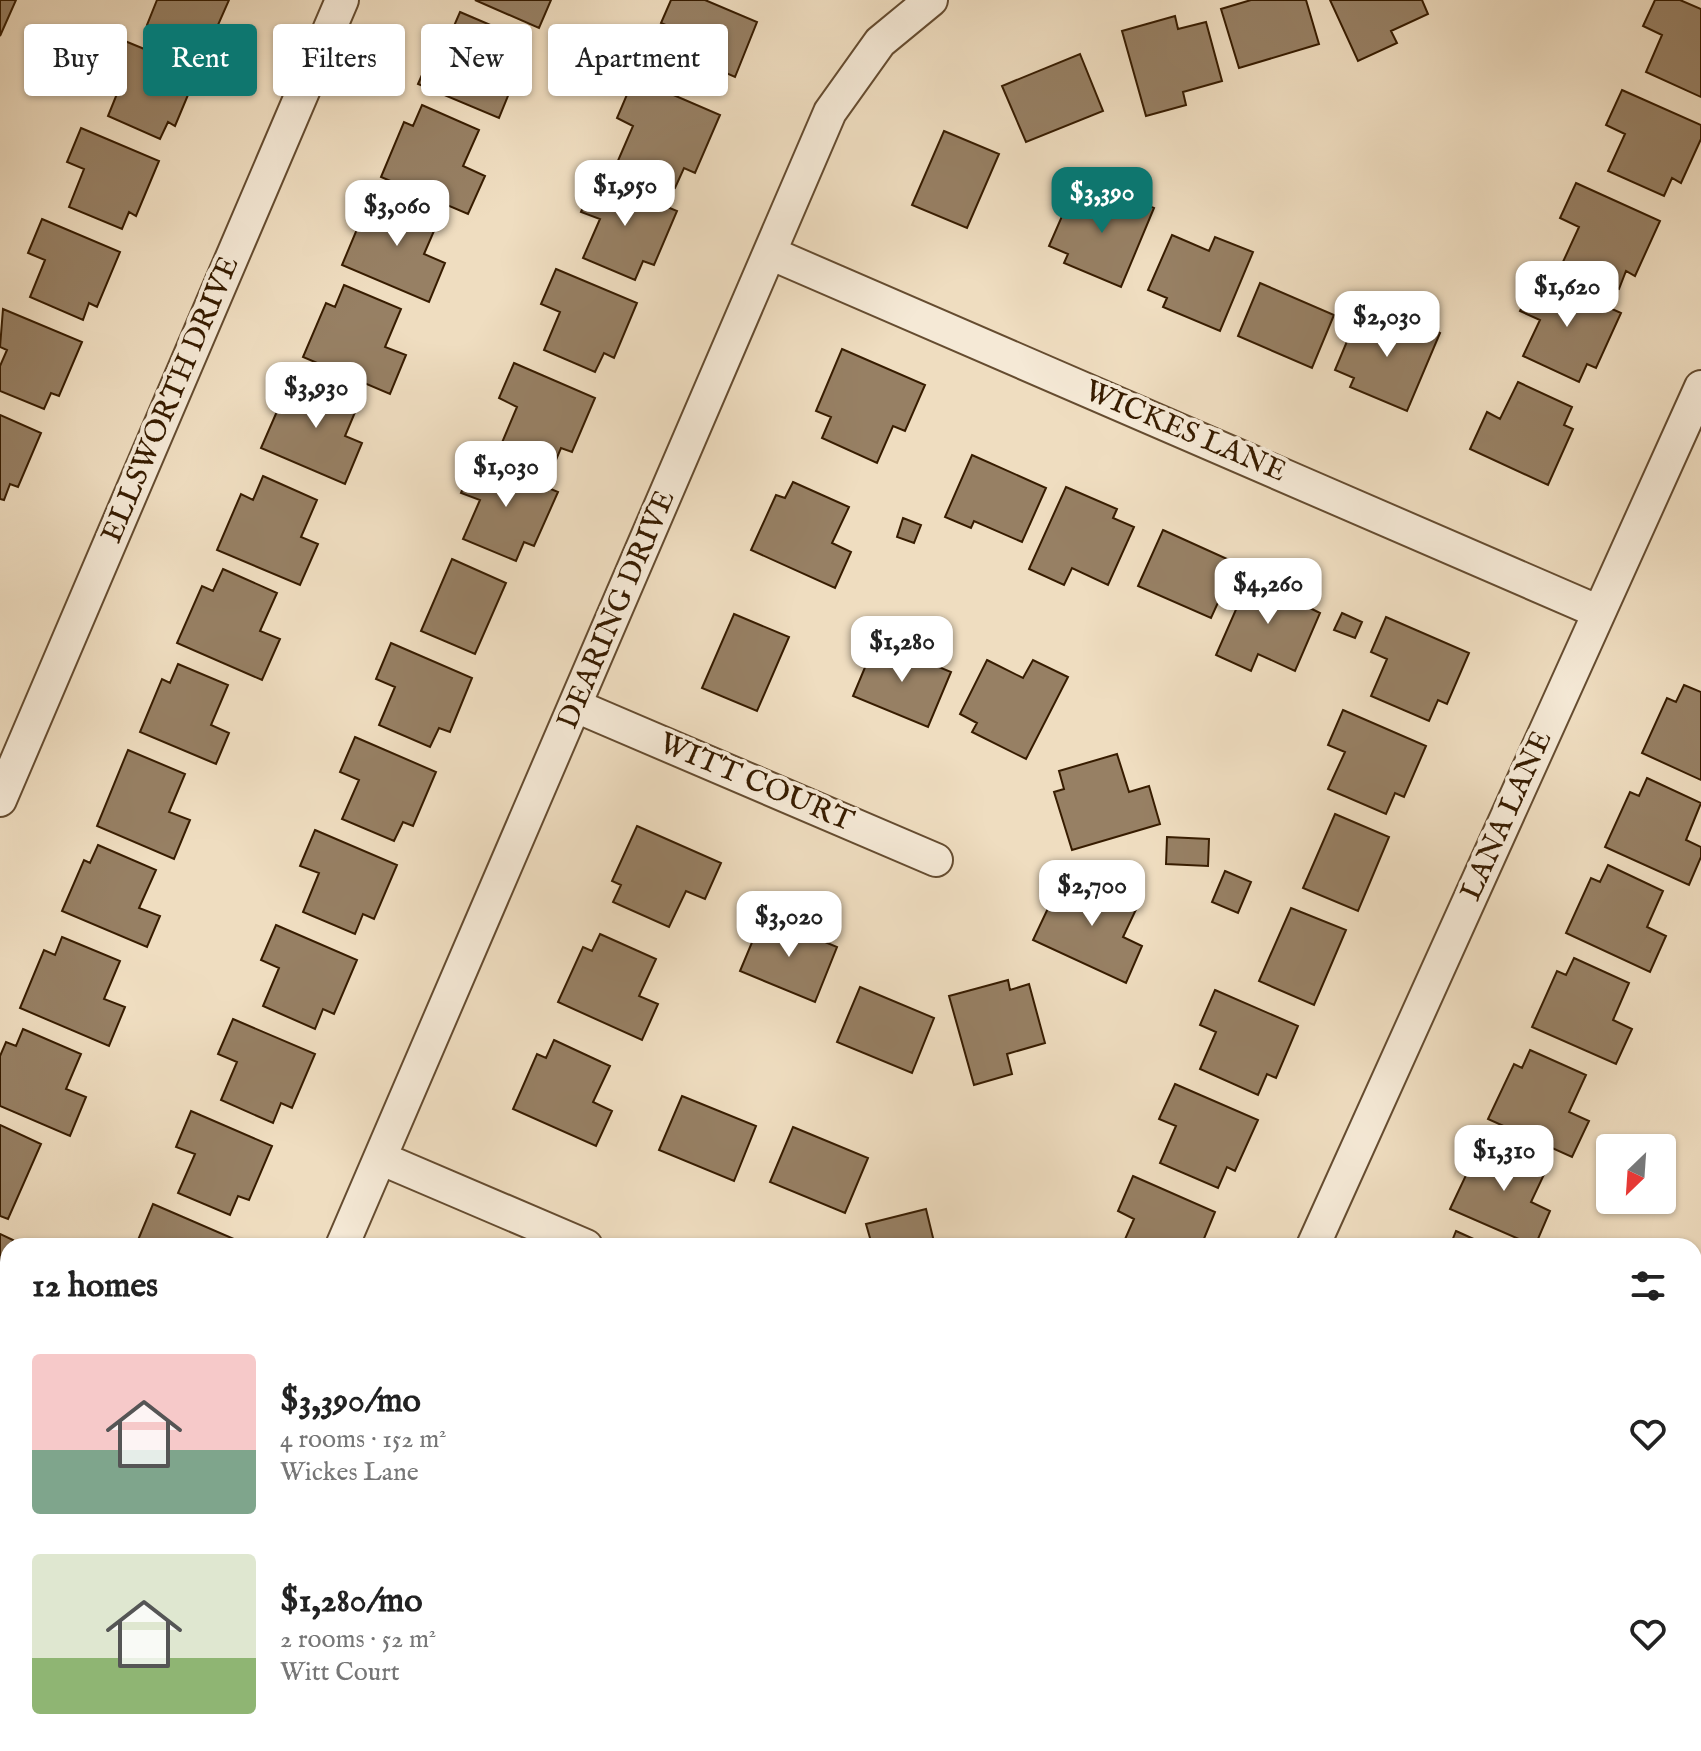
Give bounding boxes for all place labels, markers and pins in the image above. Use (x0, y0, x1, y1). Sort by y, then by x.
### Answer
pin: $1,950 (560, 160, 690, 228)
pin: $3,390 (1037, 167, 1167, 235)
pin: $3,060 (332, 180, 462, 248)
pin: $1,620 (1502, 261, 1632, 329)
pin: $2,030 (1322, 291, 1452, 359)
pin: $3,930 (251, 362, 381, 430)
pin: $1,030 (441, 441, 571, 509)
pin: $4,260 (1203, 558, 1333, 626)
pin: $1,280 (837, 616, 967, 684)
pin: $2,700 (1027, 860, 1157, 928)
pin: $3,020 (724, 891, 854, 959)
pin: $1,310 (1439, 1125, 1569, 1193)

